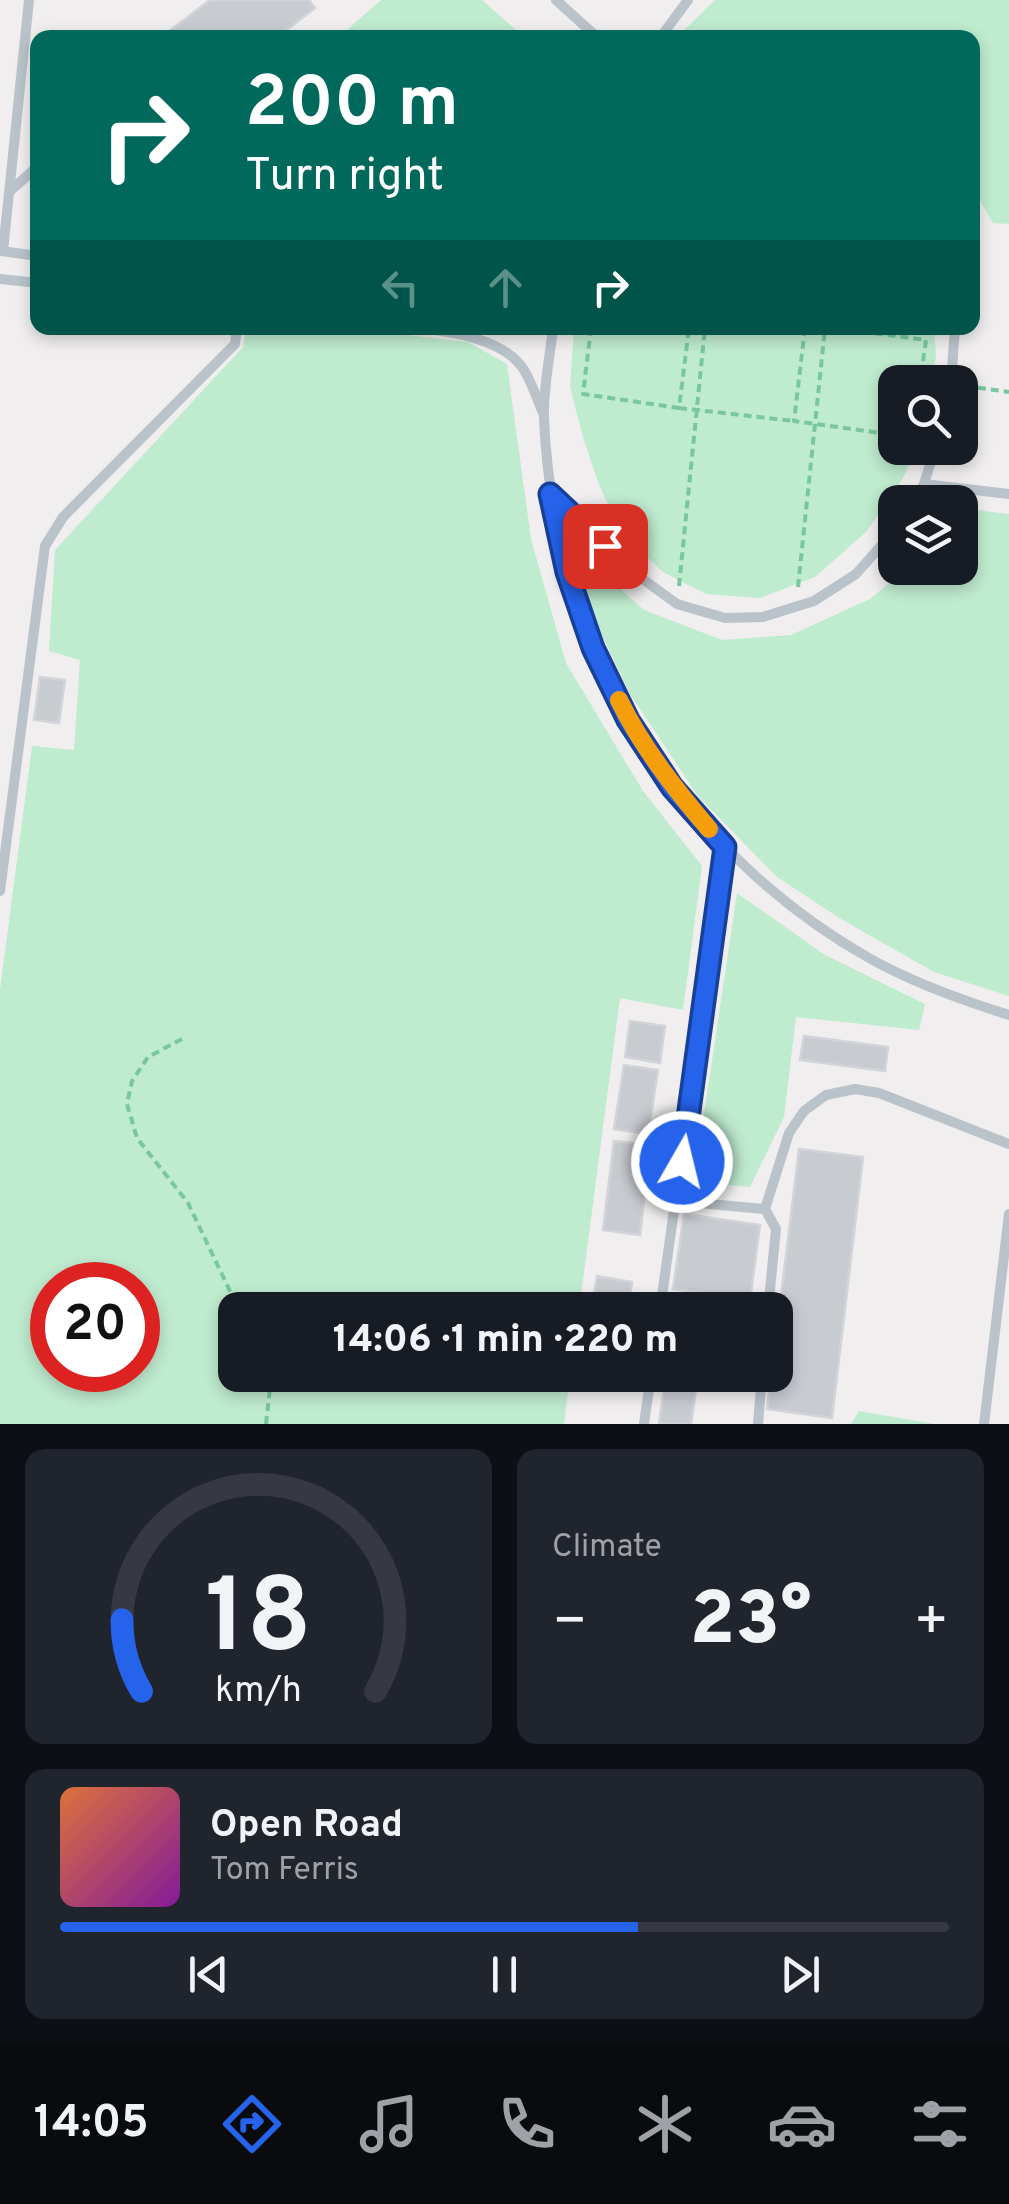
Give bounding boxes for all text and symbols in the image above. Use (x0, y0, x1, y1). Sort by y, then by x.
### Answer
text: 200 m (245, 62, 459, 151)
icon: right (80, 70, 210, 200)
text: Turn right (245, 149, 444, 206)
icon: left (373, 260, 428, 315)
icon: ahead (478, 260, 533, 315)
icon: right (583, 260, 638, 315)
map controls (878, 365, 978, 585)
button: search (878, 365, 978, 465)
button: layers (878, 485, 978, 585)
pin (563, 504, 648, 589)
icon: arrive (578, 519, 633, 574)
position arrow (630, 1110, 734, 1214)
speed limit sign: 20 (30, 1262, 160, 1392)
text: 14:06 · 1 min · 220 m (333, 1317, 678, 1366)
text: Climate (552, 1528, 662, 1568)
text: 18 (205, 1557, 312, 1689)
text: 23° (689, 1576, 812, 1671)
text: − (552, 1589, 587, 1659)
text: + (914, 1589, 949, 1659)
text: km/h (215, 1669, 302, 1715)
text: Open Road (210, 1802, 403, 1851)
text: Tom Ferris (210, 1851, 359, 1891)
icon: previous (181, 1947, 236, 2002)
icon: pause (477, 1947, 532, 2002)
icon: next (773, 1947, 828, 2002)
icon: directions (217, 2089, 287, 2159)
icon: music (354, 2089, 424, 2159)
icon: phone (492, 2089, 562, 2159)
icon: climate (630, 2089, 700, 2159)
icon: car (767, 2089, 837, 2159)
icon: filters (905, 2089, 975, 2159)
text: 14:05 (34, 2096, 149, 2153)

